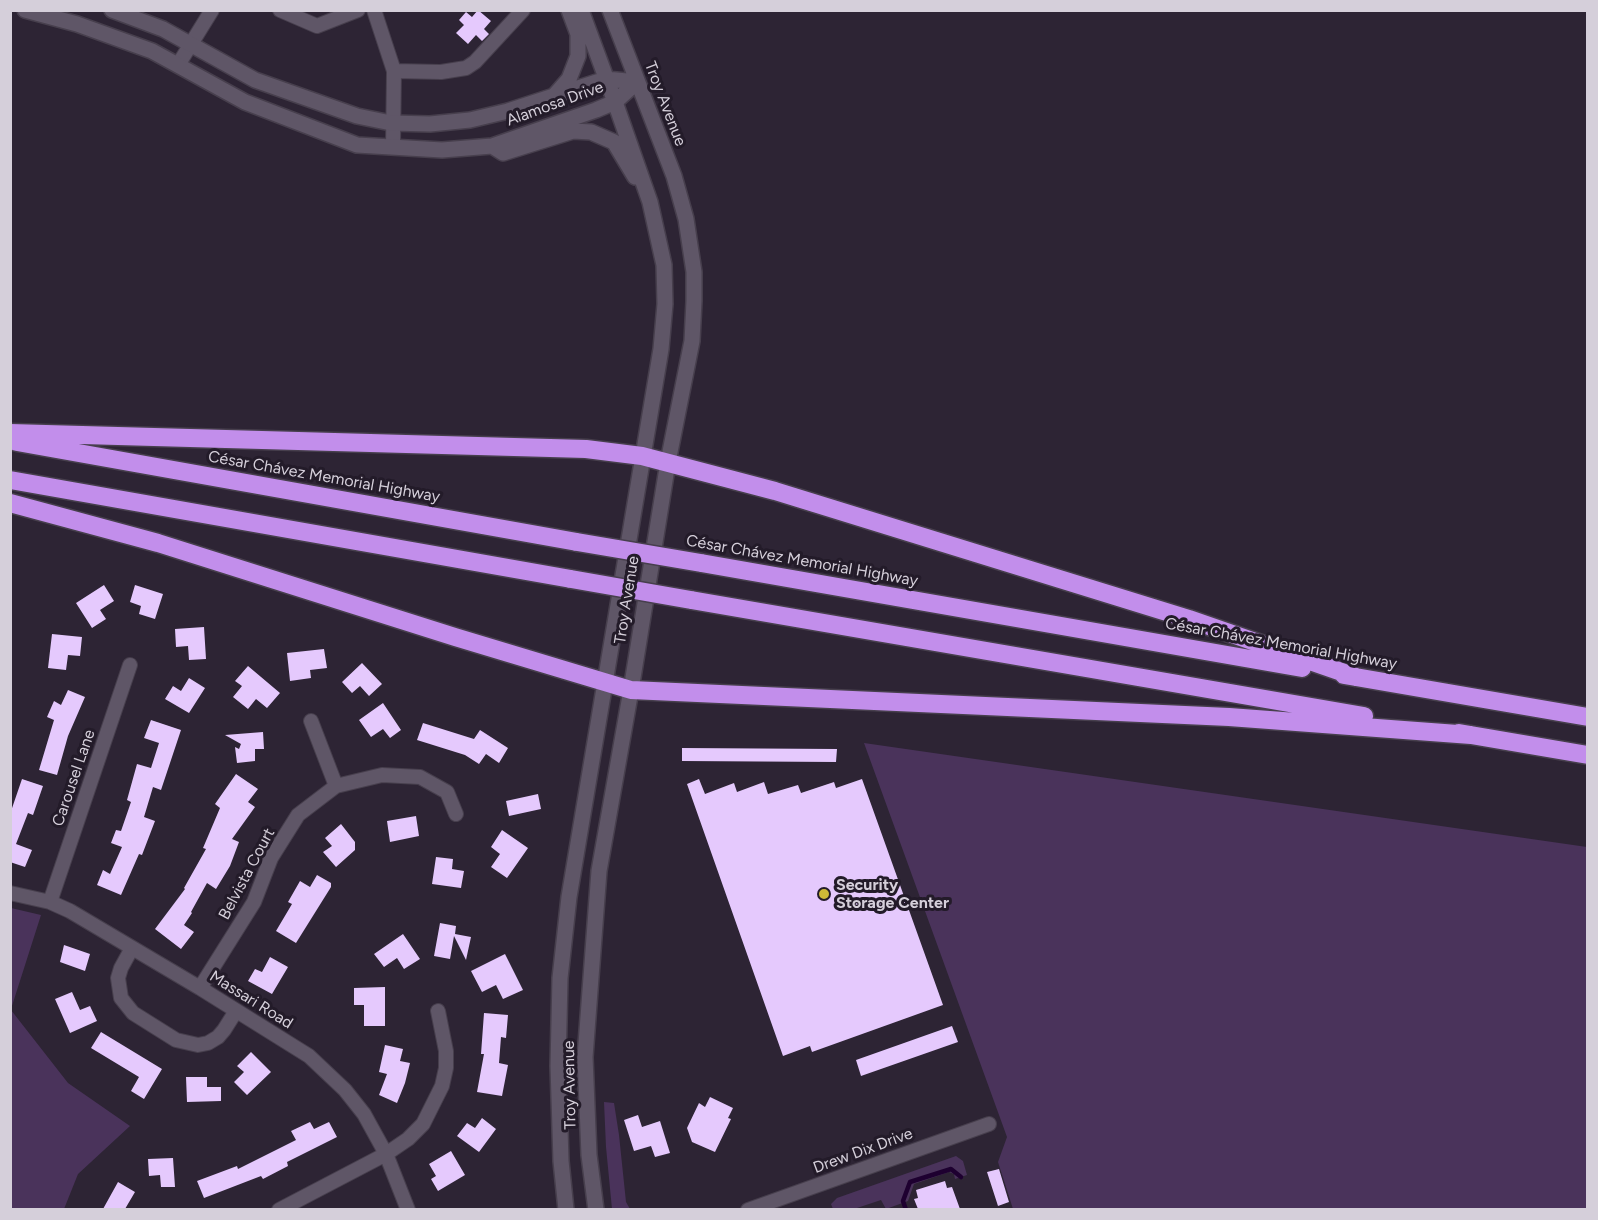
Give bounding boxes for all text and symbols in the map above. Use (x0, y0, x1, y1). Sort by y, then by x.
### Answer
street label: Troy Avenue (640, 59, 690, 149)
street label: Alamosa Drive (504, 78, 606, 130)
street label: César Chávez Memorial Highway (207, 447, 441, 507)
street label: César Chávez Memorial Highway (685, 531, 919, 591)
street label: Troy Avenue (611, 555, 643, 645)
street label: César Chávez Memorial Highway (1164, 614, 1398, 674)
street label: Carousel Lane (48, 727, 100, 829)
street label: Belvista Court (215, 825, 279, 923)
place label: Security Storage Center (836, 875, 949, 913)
marker: Security Storage Center (817, 887, 831, 901)
street label: Massari Road (206, 967, 296, 1033)
street label: Troy Avenue (560, 1040, 580, 1130)
street label: Drew Dix Drive (811, 1124, 915, 1178)

